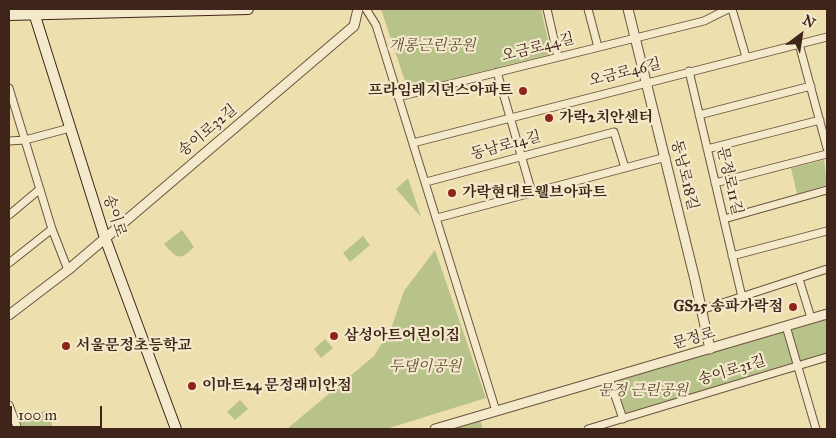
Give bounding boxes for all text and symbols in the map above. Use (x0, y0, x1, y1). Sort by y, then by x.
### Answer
north arrow (776, 10, 826, 60)
text: N (800, 11, 818, 32)
street label: 오금로44길 (500, 30, 576, 66)
park label: 개롱근린공원 (389, 37, 475, 55)
street label: 오금로46길 (587, 55, 663, 91)
place label: 프라임레지던스아파트 (368, 82, 513, 100)
marker: 프라임레지던스아파트 (517, 85, 529, 97)
street label: 송이로32길 (175, 101, 241, 161)
place label: 가락2치안센터 (559, 109, 653, 127)
marker: 가락2치안센터 (543, 112, 555, 124)
street label: 동남로14길 (469, 128, 543, 164)
street label: 동남로18길 (667, 138, 701, 212)
street label: 문정로11길 (712, 145, 746, 217)
place label: 가락현대트웰브아파트 (462, 184, 607, 202)
marker: 가락현대트웰브아파트 (446, 187, 458, 199)
street label: 송이로 (99, 193, 129, 239)
place label: GS25 송파가락점 (673, 298, 783, 316)
marker: GS25 송파가락점 (787, 301, 799, 313)
street label: 문정로 (671, 324, 717, 354)
place label: 삼성아트어린이집 (344, 327, 460, 345)
marker: 삼성아트어린이집 (328, 330, 340, 342)
place label: 서울문정초등학교 (76, 337, 192, 355)
marker: 서울문정초등학교 (60, 340, 72, 352)
street label: 송이로31길 (696, 352, 768, 390)
park label: 두댐이공원 (389, 358, 461, 376)
place label: 이마트24 문정래미안점 (202, 377, 351, 395)
marker: 이마트24 문정래미안점 (186, 380, 198, 392)
park label: 문정 근린공원 (598, 382, 688, 400)
scale bar (12, 396, 105, 428)
text: 100 m (18, 406, 57, 424)

